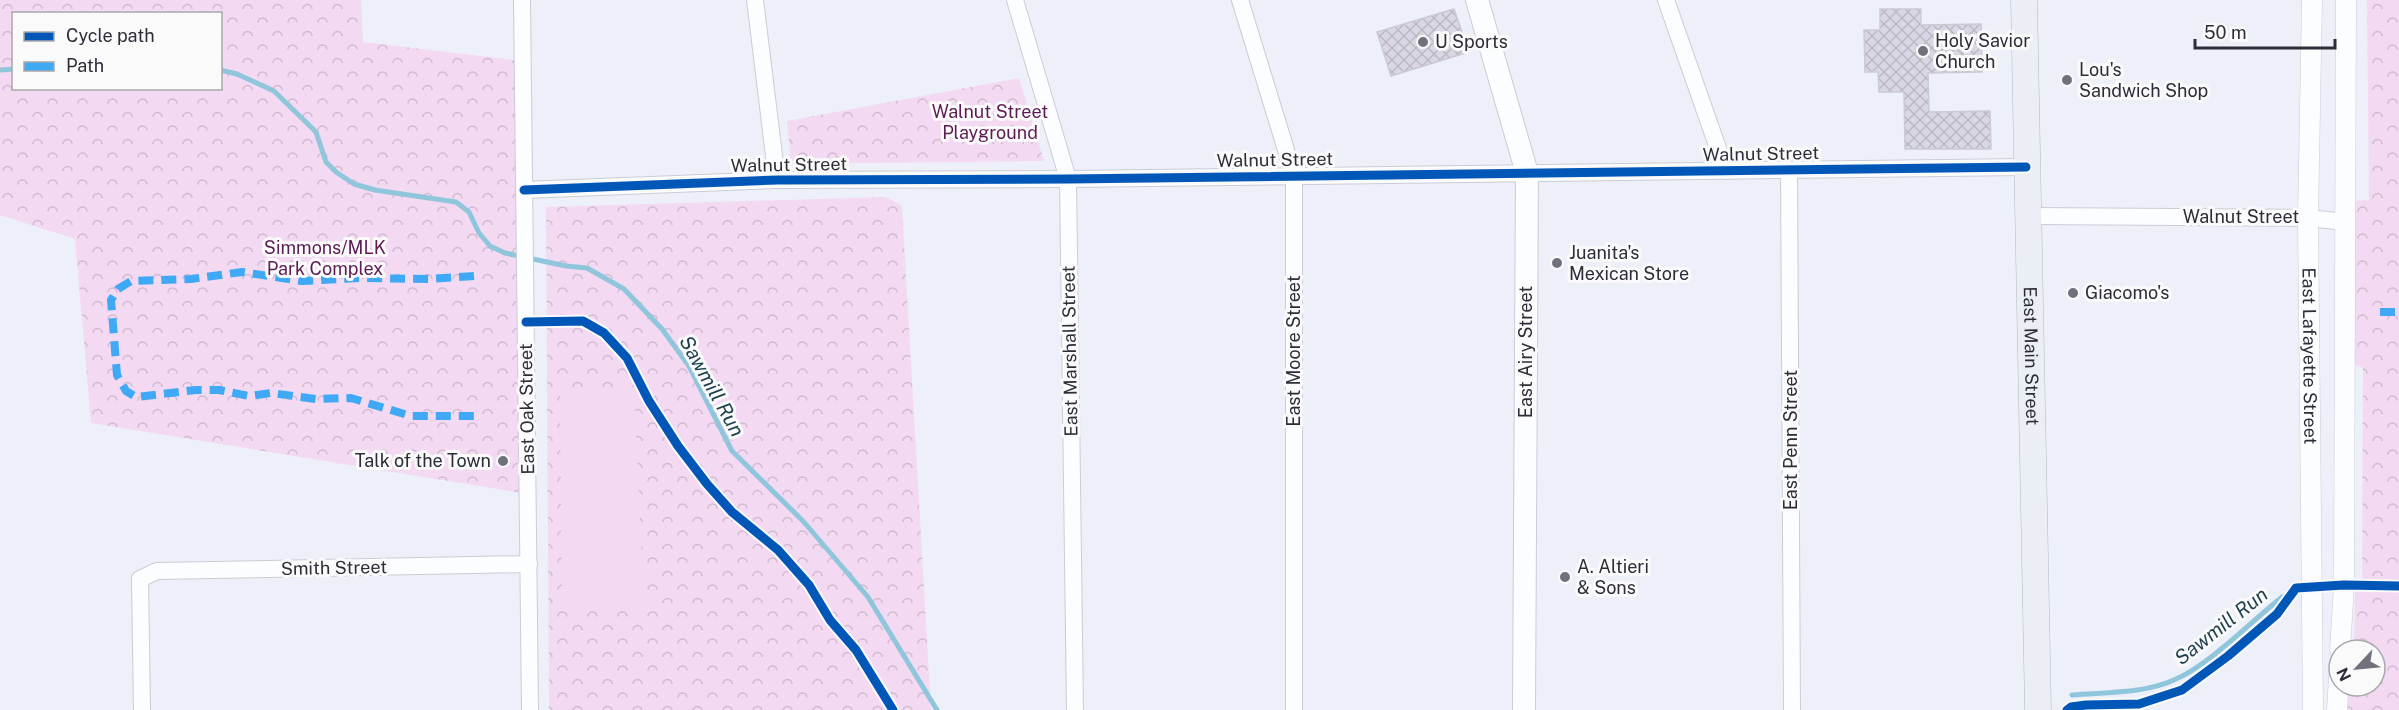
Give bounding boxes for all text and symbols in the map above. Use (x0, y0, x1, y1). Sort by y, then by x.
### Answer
legend (12, 12, 222, 90)
scale bar (2195, 12, 2334, 50)
text: 50 m (2204, 22, 2247, 43)
text: Cycle path (66, 25, 155, 46)
place label: Holy Savior Church (1935, 30, 2030, 72)
place label: U Sports (1435, 31, 1508, 52)
marker: U Sports (1416, 35, 1430, 49)
marker: Holy Savior Church (1916, 44, 1930, 58)
text: Path (66, 55, 104, 76)
place label: Lou's Sandwich Shop (2079, 59, 2208, 101)
marker: Lou's Sandwich Shop (2060, 73, 2074, 87)
park label: Walnut Street Playground (932, 101, 1048, 143)
street label: Walnut Street (1703, 142, 1819, 165)
street label: Walnut Street (1217, 148, 1333, 171)
street label: Walnut Street (731, 153, 847, 176)
street label: Walnut Street (2183, 206, 2299, 227)
park label: Simmons/MLK Park Complex (264, 237, 386, 279)
place label: Juanita's Mexican Store (1569, 242, 1689, 284)
marker: Juanita's Mexican Store (1550, 256, 1564, 270)
street label: East Marshall Street (1058, 265, 1081, 437)
street label: East Lafayette Street (2299, 267, 2321, 445)
street label: East Moore Street (1283, 275, 1304, 427)
place label: Giacomo's (2085, 282, 2169, 303)
street label: East Airy Street (1515, 286, 1536, 418)
street label: East Main Street (2020, 286, 2043, 426)
marker: Giacomo's (2066, 286, 2080, 300)
water label: Sawmill Run (674, 331, 750, 441)
street label: East Oak Street (515, 343, 538, 475)
street label: East Penn Street (1780, 370, 1801, 510)
place label: Talk of the Town (355, 450, 491, 471)
marker: Talk of the Town (496, 454, 510, 468)
street label: Smith Street (281, 556, 387, 579)
place label: A. Altieri & Sons (1577, 556, 1649, 598)
marker: A. Altieri & Sons (1558, 570, 1572, 584)
water label: Sawmill Run (2170, 582, 2272, 670)
north arrow (2327, 638, 2387, 698)
text: N (2333, 665, 2355, 684)

